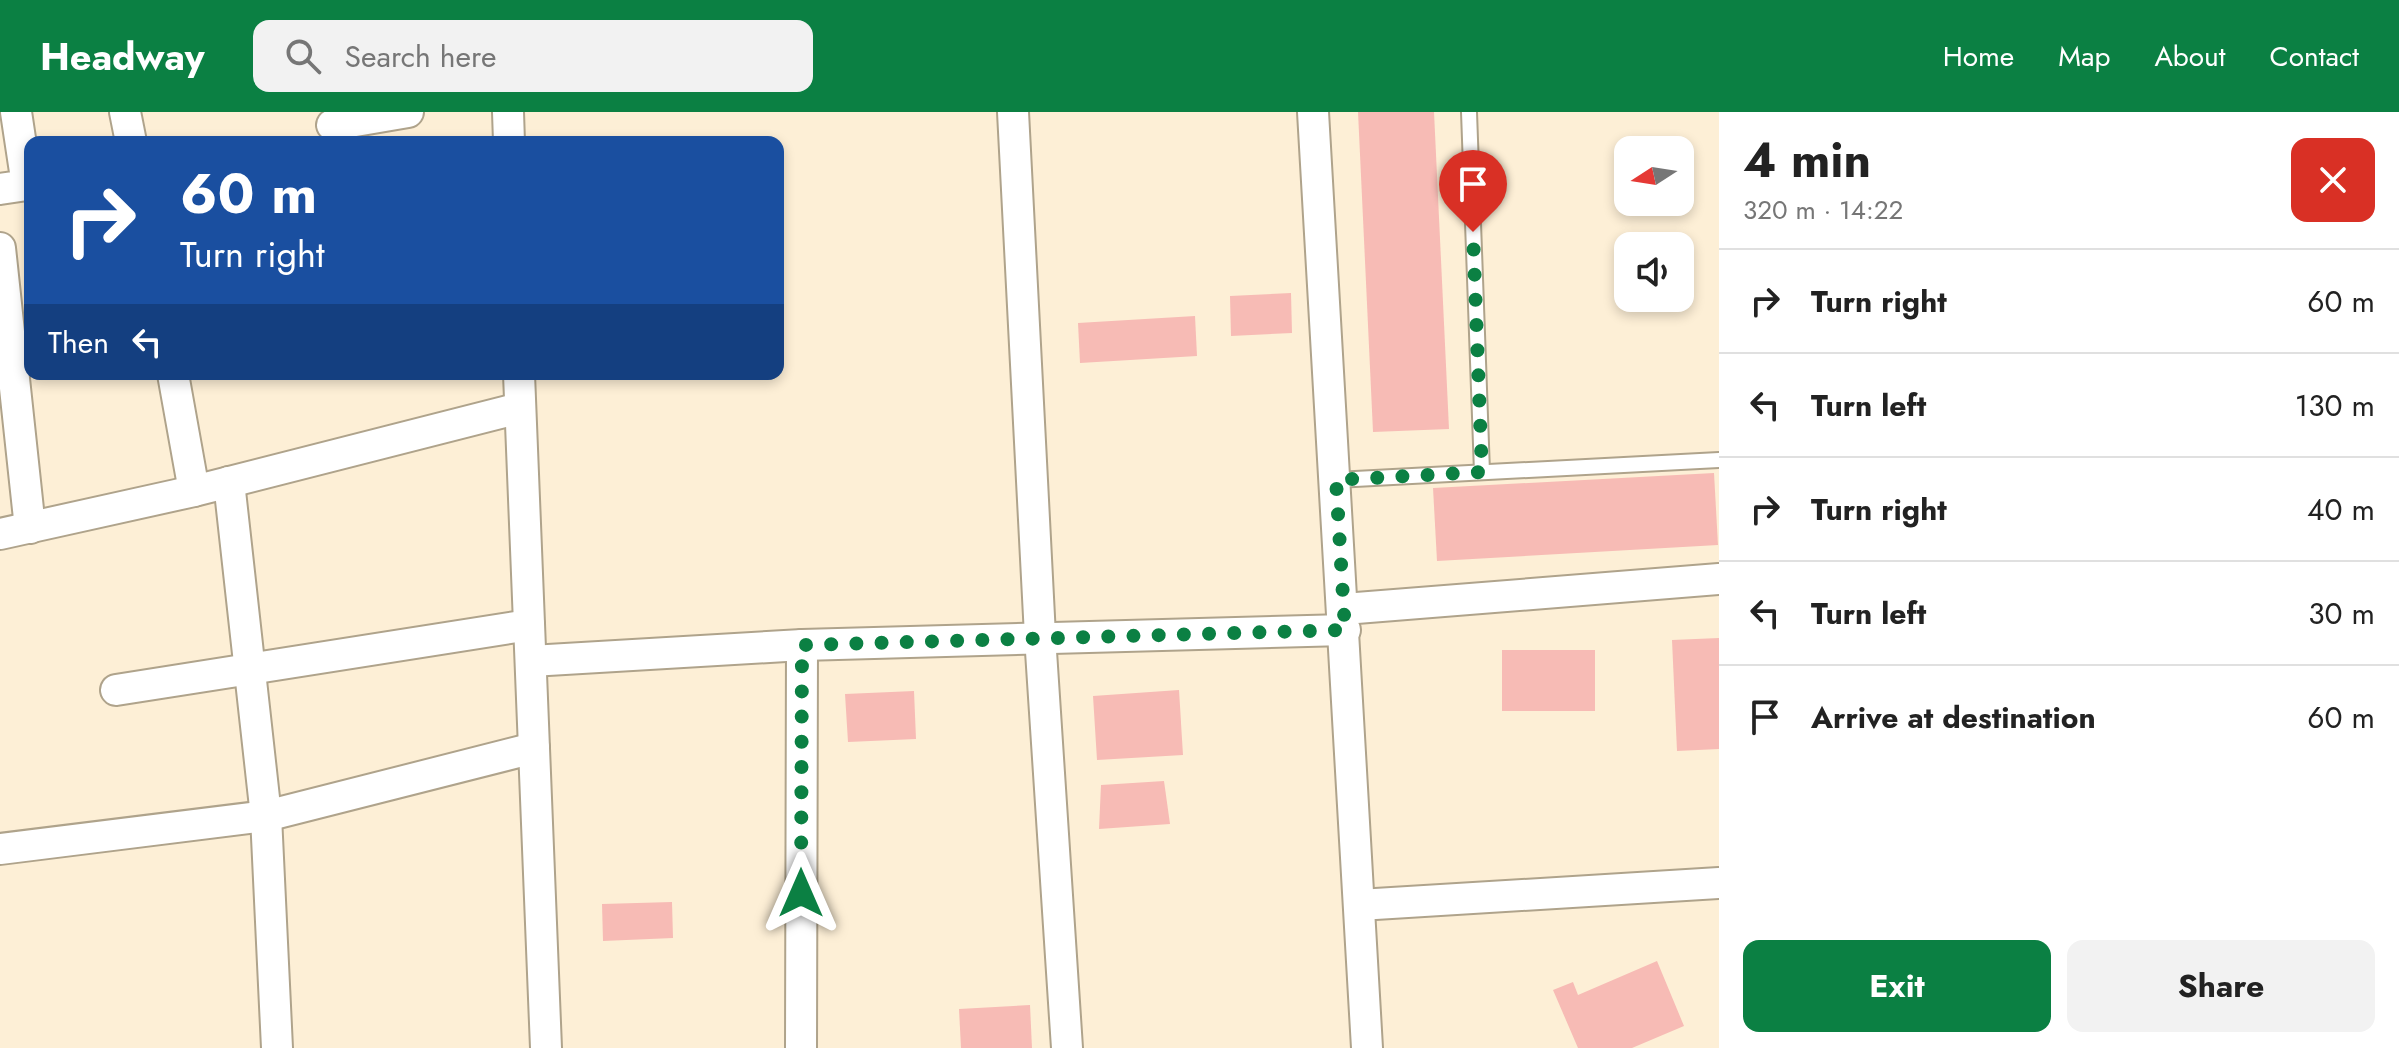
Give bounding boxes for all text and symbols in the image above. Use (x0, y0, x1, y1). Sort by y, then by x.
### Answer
search box (253, 20, 813, 92)
text: Headway (40, 29, 205, 84)
icon: search (281, 34, 325, 78)
text: Search here (345, 35, 496, 78)
text: Home (1943, 36, 2014, 77)
text: Map (2058, 36, 2110, 77)
text: About (2154, 36, 2226, 77)
text: Contact (2270, 36, 2359, 77)
text: 4 min (1743, 126, 1871, 195)
north arrow (1614, 136, 1694, 216)
map controls (1614, 136, 1694, 312)
button: close (2291, 138, 2375, 222)
pin (1439, 150, 1507, 232)
text: 60 m (180, 153, 317, 234)
icon: arrive (1451, 162, 1495, 206)
icon: right (48, 168, 152, 272)
text: 320 m · 14:22 (1743, 191, 1903, 229)
text: Turn right (180, 228, 325, 280)
button: sound (1614, 232, 1694, 312)
icon: right (1743, 279, 1787, 323)
text: Turn right (1811, 280, 1947, 323)
text: 60 m (2307, 280, 2375, 323)
icon: left (125, 320, 169, 364)
text: Then (48, 321, 109, 364)
icon: left (1743, 383, 1787, 427)
text: Turn left (1811, 384, 1926, 427)
text: 130 m (2295, 384, 2375, 427)
icon: right (1743, 487, 1787, 531)
text: Turn right (1811, 488, 1947, 531)
text: 40 m (2307, 488, 2375, 531)
icon: left (1743, 591, 1787, 635)
text: Turn left (1811, 592, 1926, 635)
text: 30 m (2308, 592, 2375, 635)
icon: arrive (1743, 695, 1787, 739)
text: Arrive at destination (1811, 696, 2096, 739)
text: 60 m (2307, 696, 2375, 739)
position arrow (759, 851, 843, 935)
button: Exit (1743, 940, 2051, 1032)
button: Share (2067, 940, 2375, 1032)

